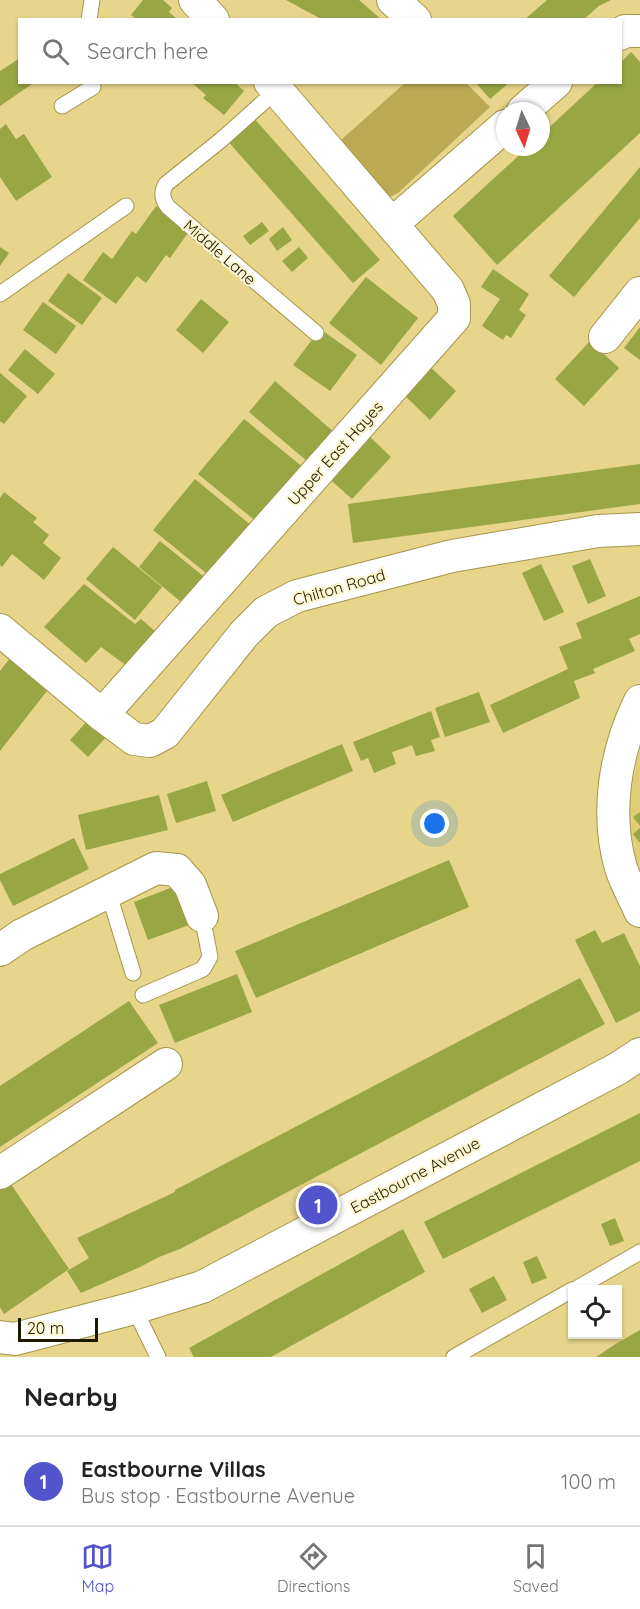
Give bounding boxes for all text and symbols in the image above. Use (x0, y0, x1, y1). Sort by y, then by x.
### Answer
search box (18, 18, 622, 84)
icon: search (39, 35, 72, 68)
text: Search here (87, 37, 208, 65)
north arrow (496, 102, 550, 156)
street label: Middle Lane (180, 215, 260, 289)
street label: Upper East Hayes (283, 397, 387, 509)
street label: Chilton Road (291, 564, 387, 610)
your location (420, 809, 449, 838)
street label: Eastbourne Avenue (347, 1132, 483, 1218)
pin: 1 (298, 1182, 338, 1228)
map controls (568, 1285, 622, 1339)
button: locate (568, 1285, 622, 1339)
scale bar (18, 1315, 98, 1342)
text: 20 m (27, 1318, 64, 1338)
text: Nearby (24, 1380, 118, 1413)
text: Eastbourne Villas (81, 1455, 266, 1483)
text: 1 (40, 1469, 47, 1494)
text: 100 m (561, 1469, 616, 1494)
text: Bus stop · Eastbourne Avenue (81, 1483, 355, 1508)
tab: Map (81, 1540, 114, 1596)
tab: Directions (277, 1540, 350, 1596)
tab: Saved (513, 1540, 559, 1596)

